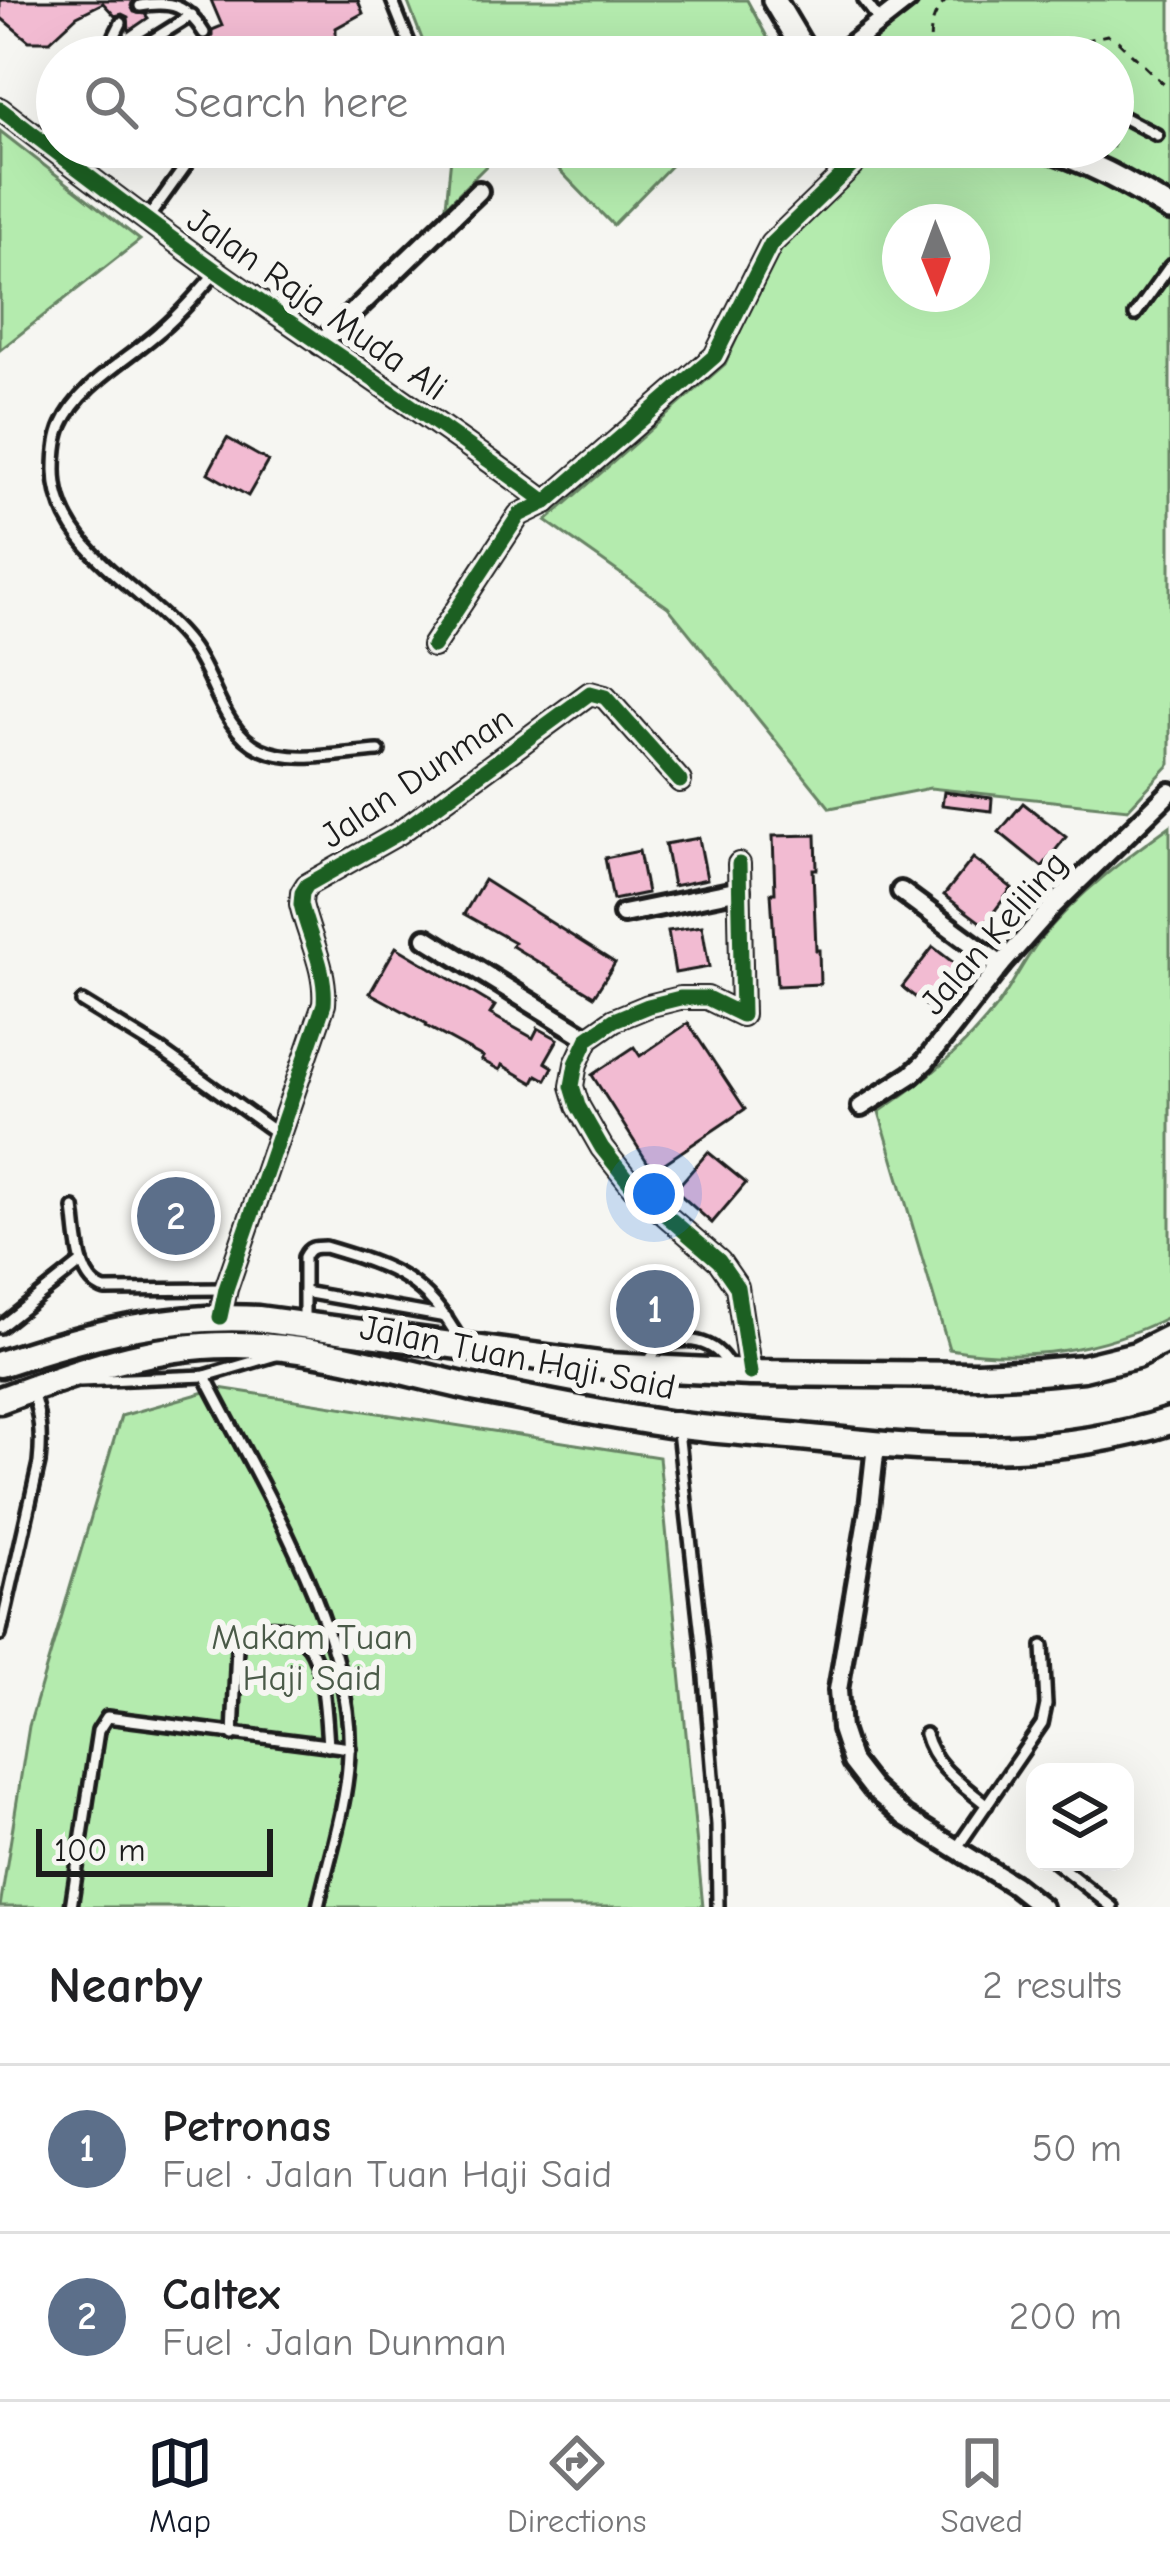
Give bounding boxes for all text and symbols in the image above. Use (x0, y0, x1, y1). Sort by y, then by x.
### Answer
search box (36, 36, 1134, 168)
icon: search (78, 69, 144, 135)
text: Search here (174, 76, 408, 128)
street label: Jalan Raja Muda Ali (180, 199, 455, 409)
north arrow (882, 204, 990, 312)
street label: Jalan Dunman (313, 698, 521, 856)
street label: Jalan Keliling (912, 843, 1076, 1023)
your location (624, 1164, 684, 1224)
pin: 2 (137, 1171, 215, 1261)
pin: 1 (616, 1264, 694, 1354)
street label: Jalan Tuan Haji Said (357, 1307, 679, 1408)
park label: Makam Tuan Haji Said (211, 1617, 413, 1699)
map controls (1026, 1763, 1134, 1871)
button: layers (1026, 1763, 1134, 1871)
scale bar (36, 1823, 273, 1876)
text: 100 m (54, 1831, 146, 1869)
text: Nearby (48, 1956, 202, 2015)
text: 2 results (982, 1963, 1122, 2008)
text: Petronas (162, 2100, 331, 2152)
text: 1 (79, 2126, 95, 2171)
text: 50 m (1032, 2126, 1122, 2171)
text: Fuel · Jalan Tuan Haji Said (162, 2152, 612, 2197)
text: Caltex (162, 2268, 280, 2320)
text: 2 (77, 2294, 97, 2339)
text: 200 m (1009, 2294, 1122, 2339)
text: Fuel · Jalan Dunman (162, 2320, 507, 2365)
tab: Map (147, 2430, 213, 2540)
tab: Directions (507, 2430, 647, 2540)
tab: Saved (941, 2430, 1023, 2540)

